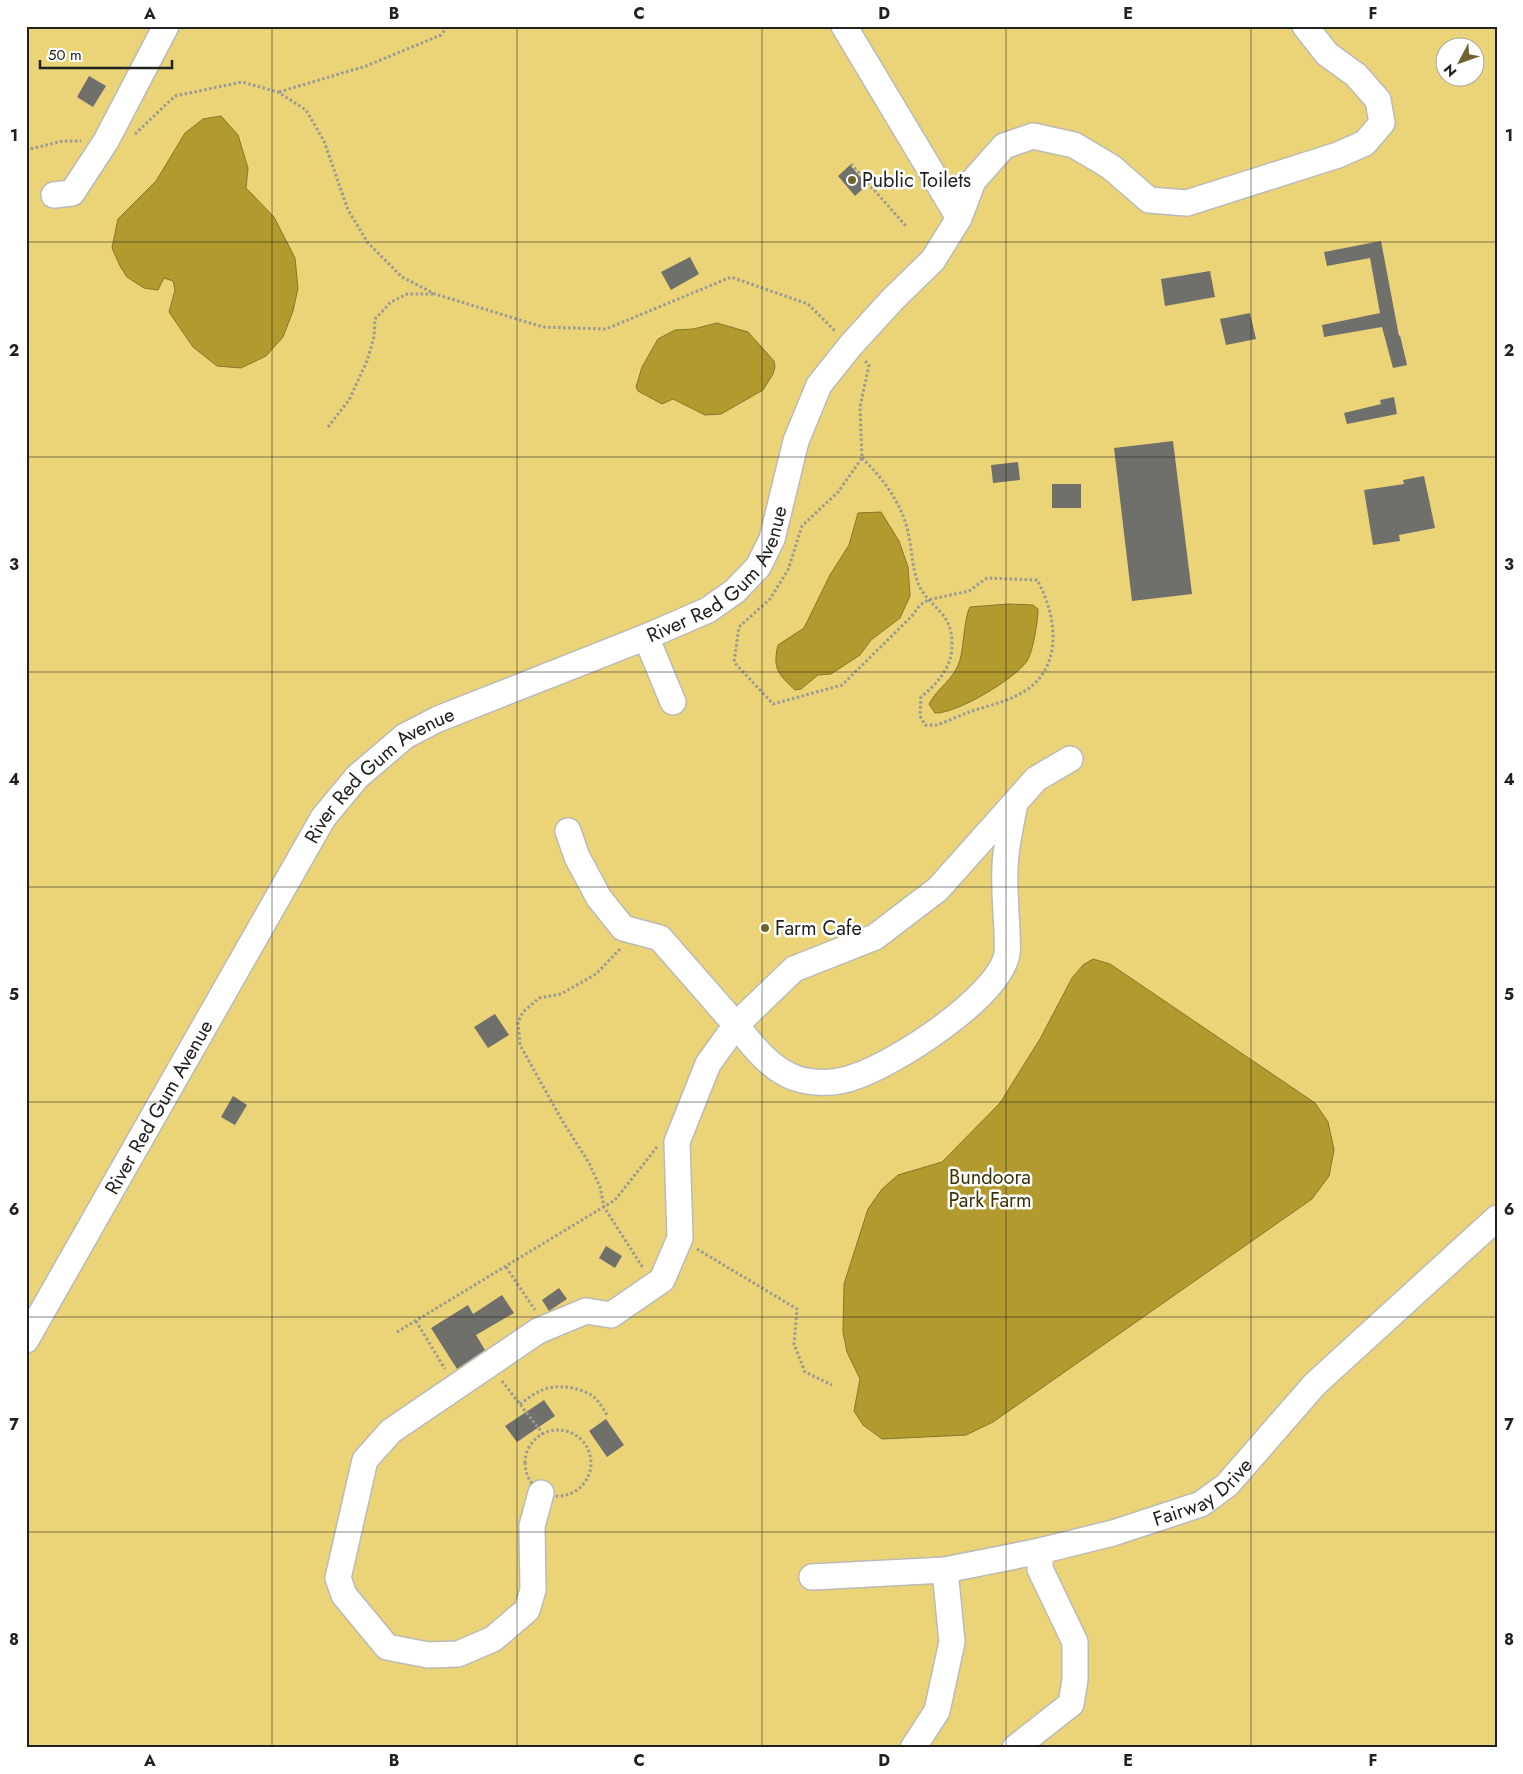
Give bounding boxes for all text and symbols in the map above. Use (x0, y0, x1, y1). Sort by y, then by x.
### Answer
text: A (143, 2, 156, 25)
text: B (389, 2, 399, 25)
text: C (633, 2, 645, 25)
text: D (878, 2, 890, 25)
text: E (1123, 2, 1133, 25)
text: F (1369, 2, 1377, 25)
scale bar (40, 38, 172, 70)
north arrow (1436, 38, 1486, 88)
text: 50 m (48, 44, 82, 66)
text: N (1439, 60, 1461, 81)
text: 1 (10, 124, 18, 147)
text: 1 (1505, 124, 1513, 147)
place label: Public Toilets (862, 166, 971, 195)
marker: Public Toilets (846, 174, 858, 186)
text: 2 (9, 339, 19, 362)
text: 2 (1504, 339, 1514, 362)
street label: River Red Gum Avenue (642, 503, 795, 650)
text: 3 (9, 553, 19, 576)
text: 3 (1504, 553, 1514, 576)
street label: River Red Gum Avenue (297, 700, 459, 849)
text: 4 (8, 768, 20, 791)
text: 4 (1503, 768, 1515, 791)
place label: Farm Cafe (775, 914, 862, 943)
marker: Farm Cafe (759, 922, 771, 934)
text: 5 (9, 983, 19, 1006)
text: 5 (1504, 983, 1514, 1006)
street label: River Red Gum Avenue (98, 1015, 220, 1200)
park label: Bundoora Park Farm (948, 1163, 1032, 1215)
text: 6 (9, 1198, 19, 1221)
text: 6 (1504, 1198, 1514, 1221)
text: 7 (9, 1413, 19, 1436)
text: 7 (1504, 1413, 1514, 1436)
street label: Fairway Drive (1149, 1452, 1259, 1534)
text: 8 (9, 1628, 19, 1651)
text: 8 (1504, 1628, 1514, 1651)
text: A (143, 1749, 156, 1772)
text: B (389, 1749, 399, 1772)
text: C (633, 1749, 645, 1772)
text: D (878, 1749, 890, 1772)
text: E (1123, 1749, 1133, 1772)
text: F (1369, 1749, 1377, 1772)

